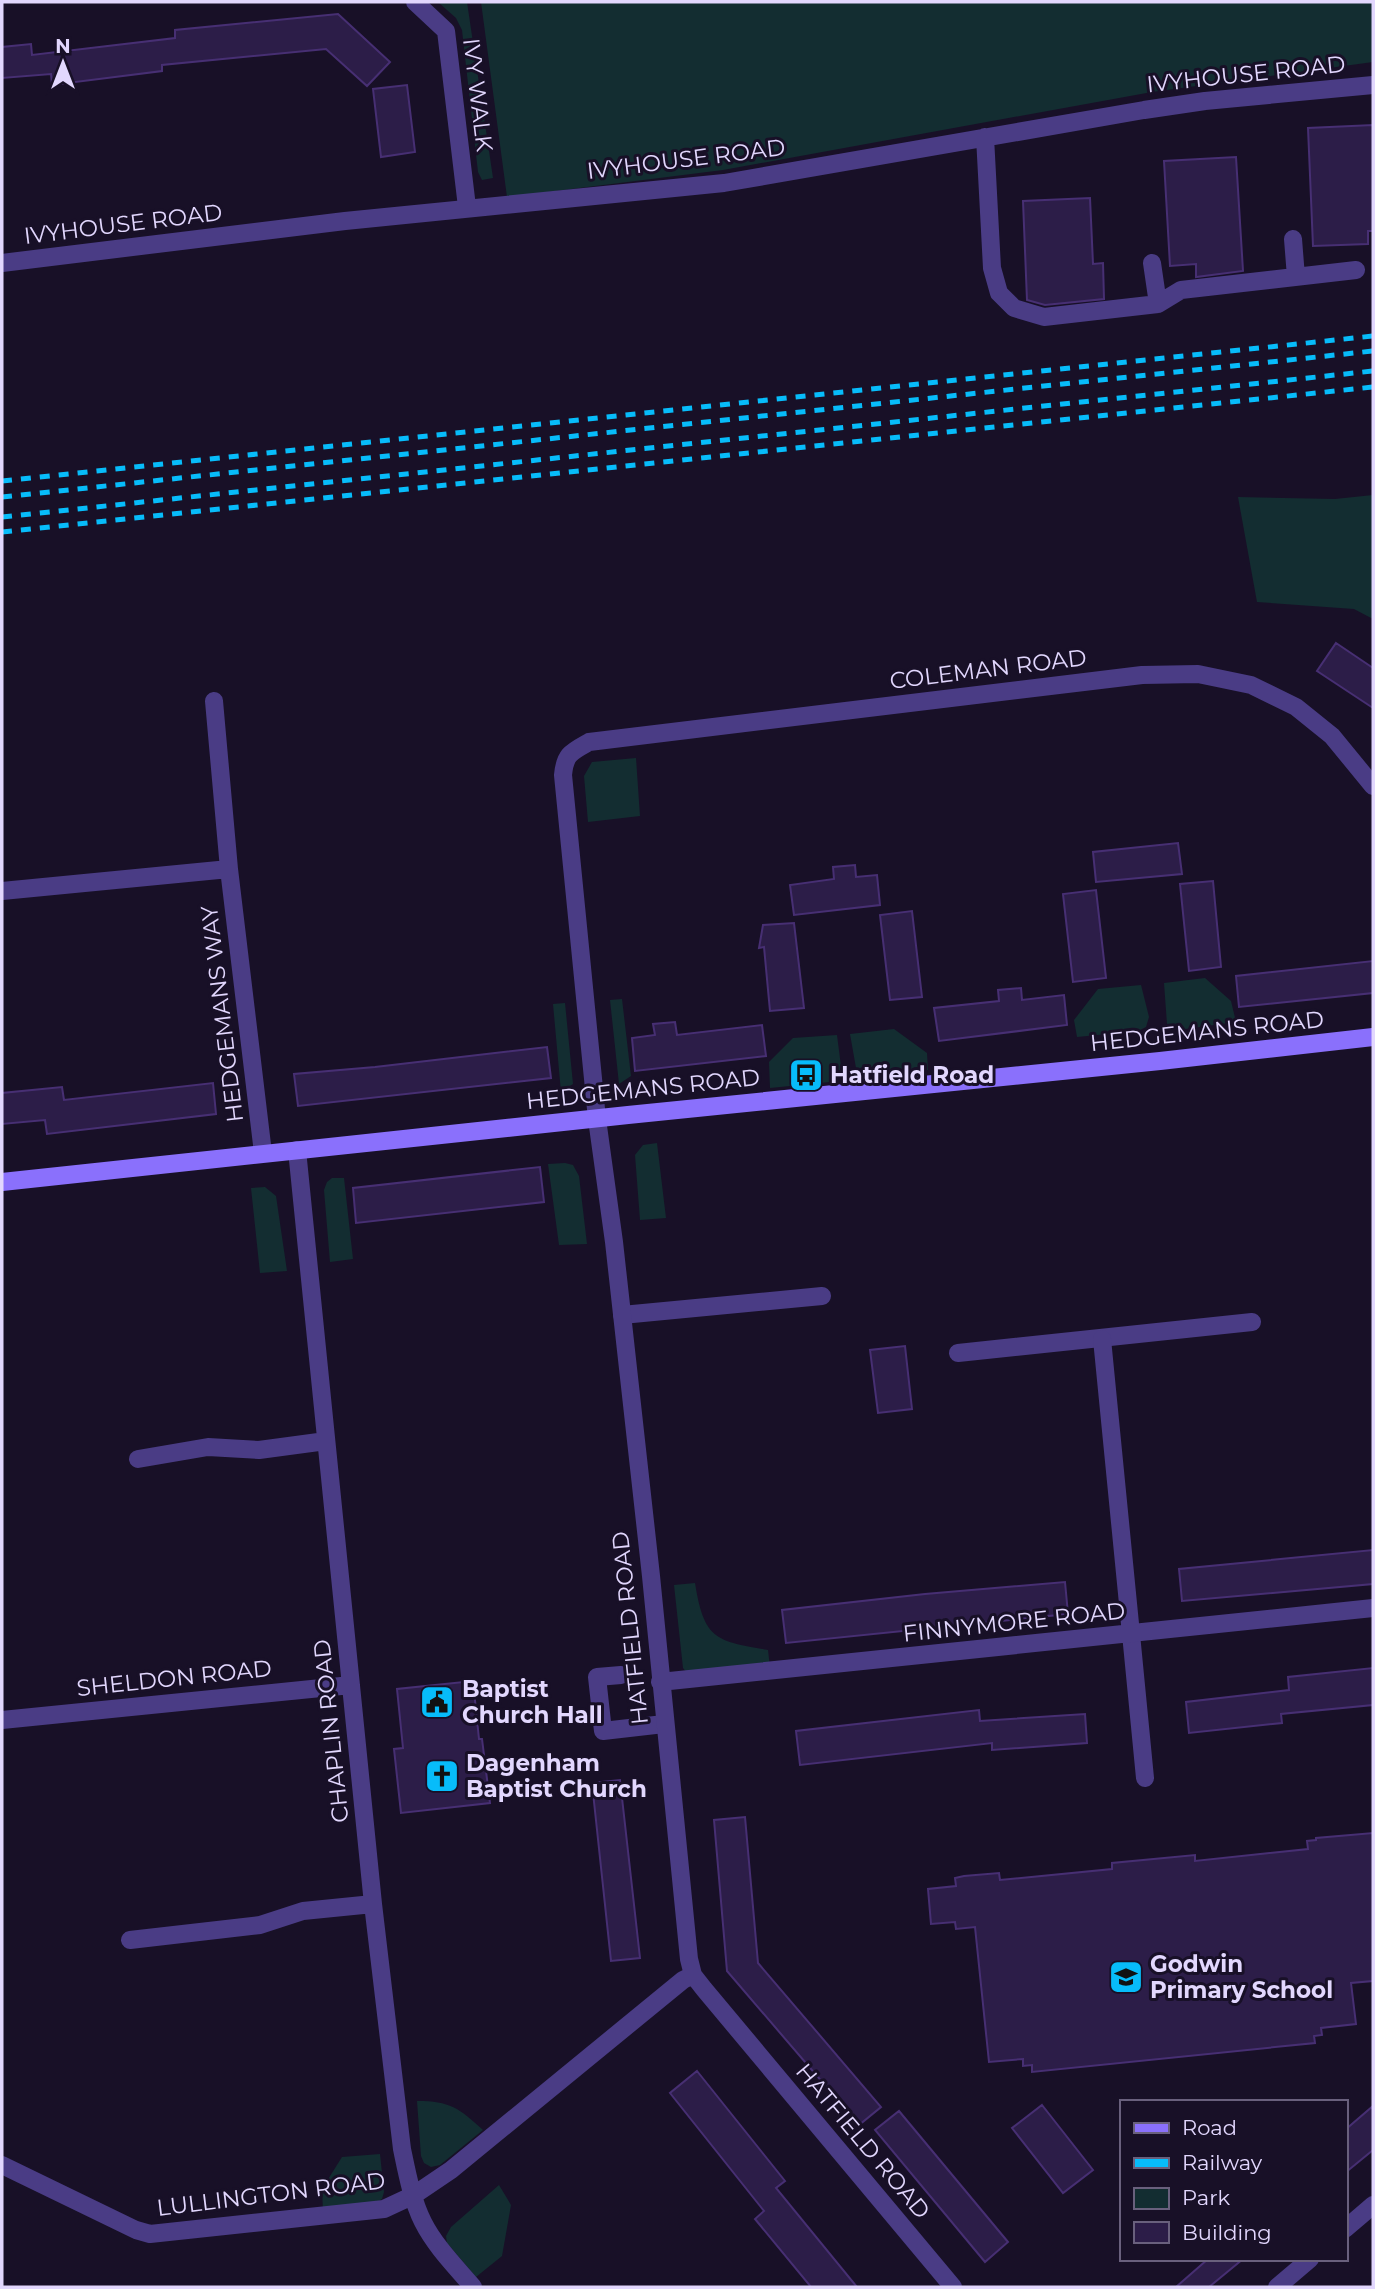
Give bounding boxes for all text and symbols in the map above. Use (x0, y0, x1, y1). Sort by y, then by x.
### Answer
north arrow (28, 28, 98, 98)
text: N (55, 35, 71, 58)
street label: IVY WALK (457, 37, 499, 154)
street label: IVYHOUSE ROAD (1145, 50, 1347, 98)
street label: IVYHOUSE ROAD (585, 133, 787, 185)
street label: IVYHOUSE ROAD (22, 198, 224, 250)
street label: COLEMAN ROAD (888, 643, 1088, 695)
street label: HEDGEMANS WAY (195, 904, 249, 1124)
street label: HEDGEMANS ROAD (1089, 1005, 1325, 1057)
bus stop icon: Hatfield Road (787, 1056, 825, 1094)
place label: Hatfield Road (830, 1061, 994, 1089)
street label: HEDGEMANS ROAD (525, 1063, 761, 1115)
street label: HATFIELD ROAD (606, 1530, 654, 1726)
street label: FINNYMORE ROAD (901, 1596, 1127, 1648)
street label: CHAPLIN ROAD (307, 1638, 355, 1824)
street label: SHELDON ROAD (75, 1654, 273, 1702)
place label: Baptist Church Hall (462, 1675, 603, 1729)
public building icon: Baptist Church Hall (418, 1683, 456, 1721)
place label: Dagenham Baptist Church (466, 1749, 647, 1803)
church icon: Dagenham Baptist Church (423, 1757, 461, 1795)
place label: Godwin Primary School (1150, 1950, 1333, 2004)
school or university icon: Godwin Primary School (1107, 1958, 1145, 1996)
street label: HATFIELD ROAD (790, 2058, 936, 2224)
legend (1120, 2100, 1347, 2261)
text: Road (1182, 2115, 1237, 2140)
text: Railway (1182, 2150, 1263, 2175)
street label: LULLINGTON ROAD (155, 2166, 387, 2222)
text: Park (1182, 2185, 1230, 2210)
text: Building (1182, 2220, 1272, 2245)

